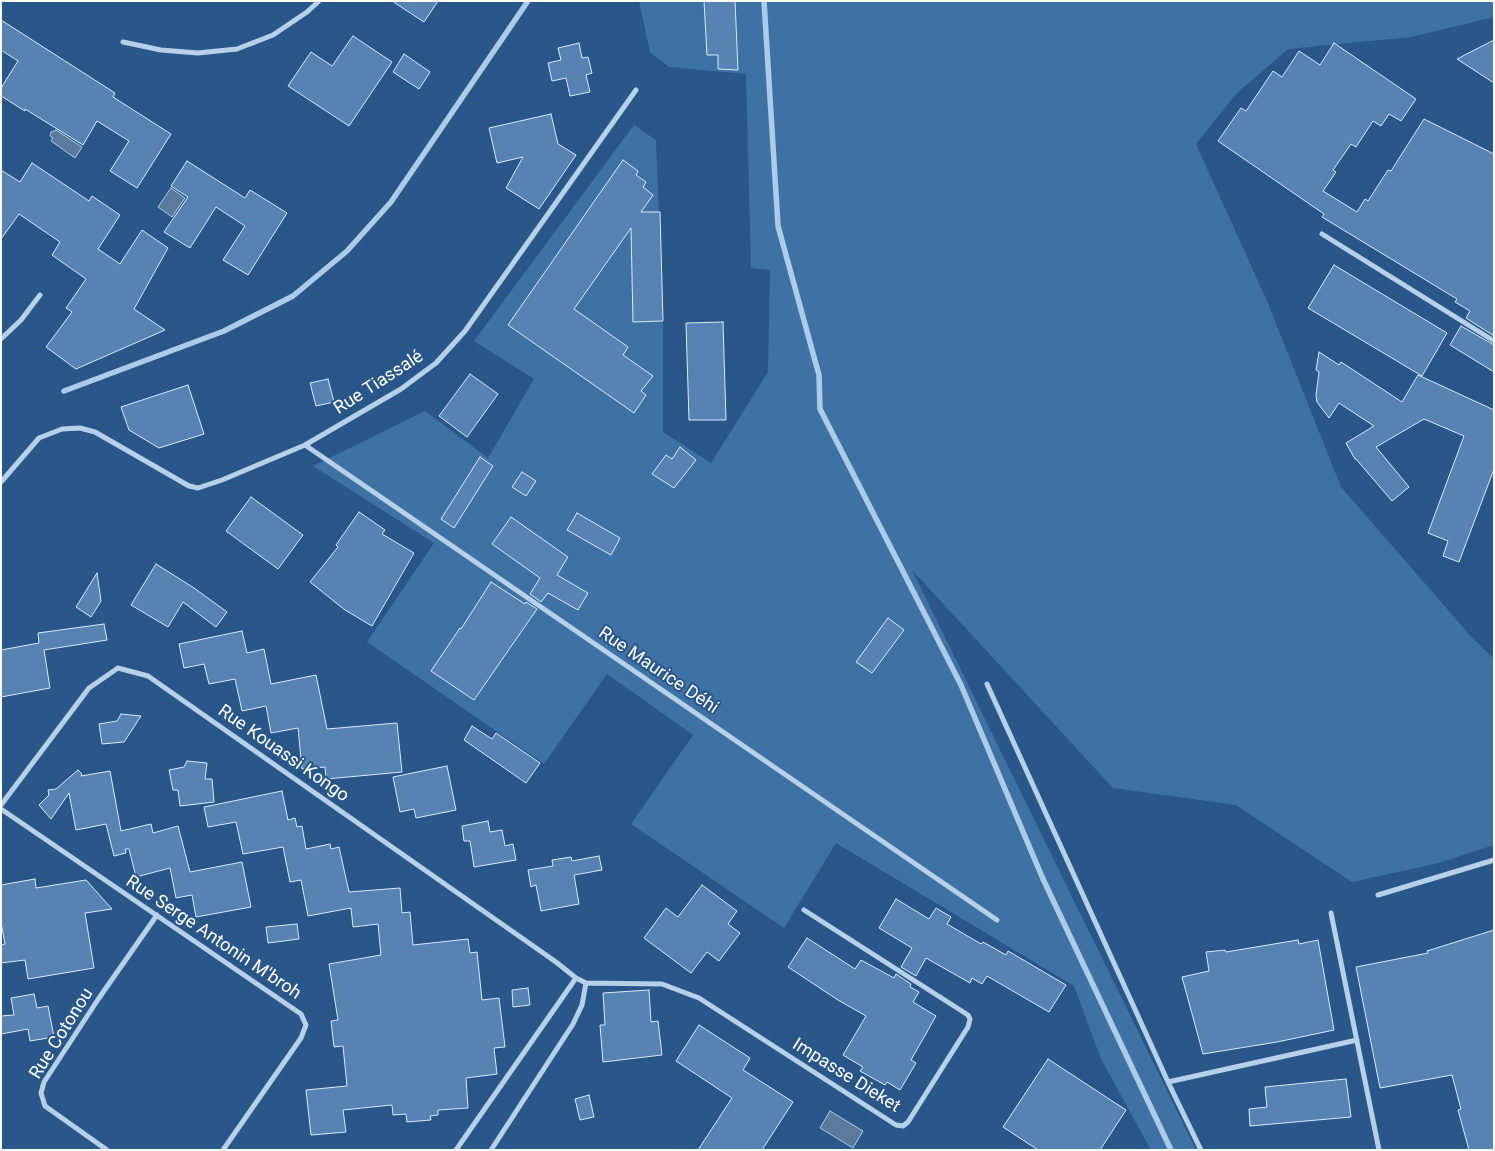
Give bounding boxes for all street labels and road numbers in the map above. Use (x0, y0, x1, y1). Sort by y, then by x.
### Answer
street label: Rue Tiassalé (330, 346, 428, 420)
street label: Rue Maurice Déhi (594, 623, 722, 719)
street label: Rue Kouassi Kongo (213, 701, 353, 807)
street label: Rue Serge Antonin M'broh (121, 871, 305, 1005)
street label: Rue Cotonou (26, 985, 98, 1083)
street label: Impasse Dieket (788, 1034, 904, 1118)

